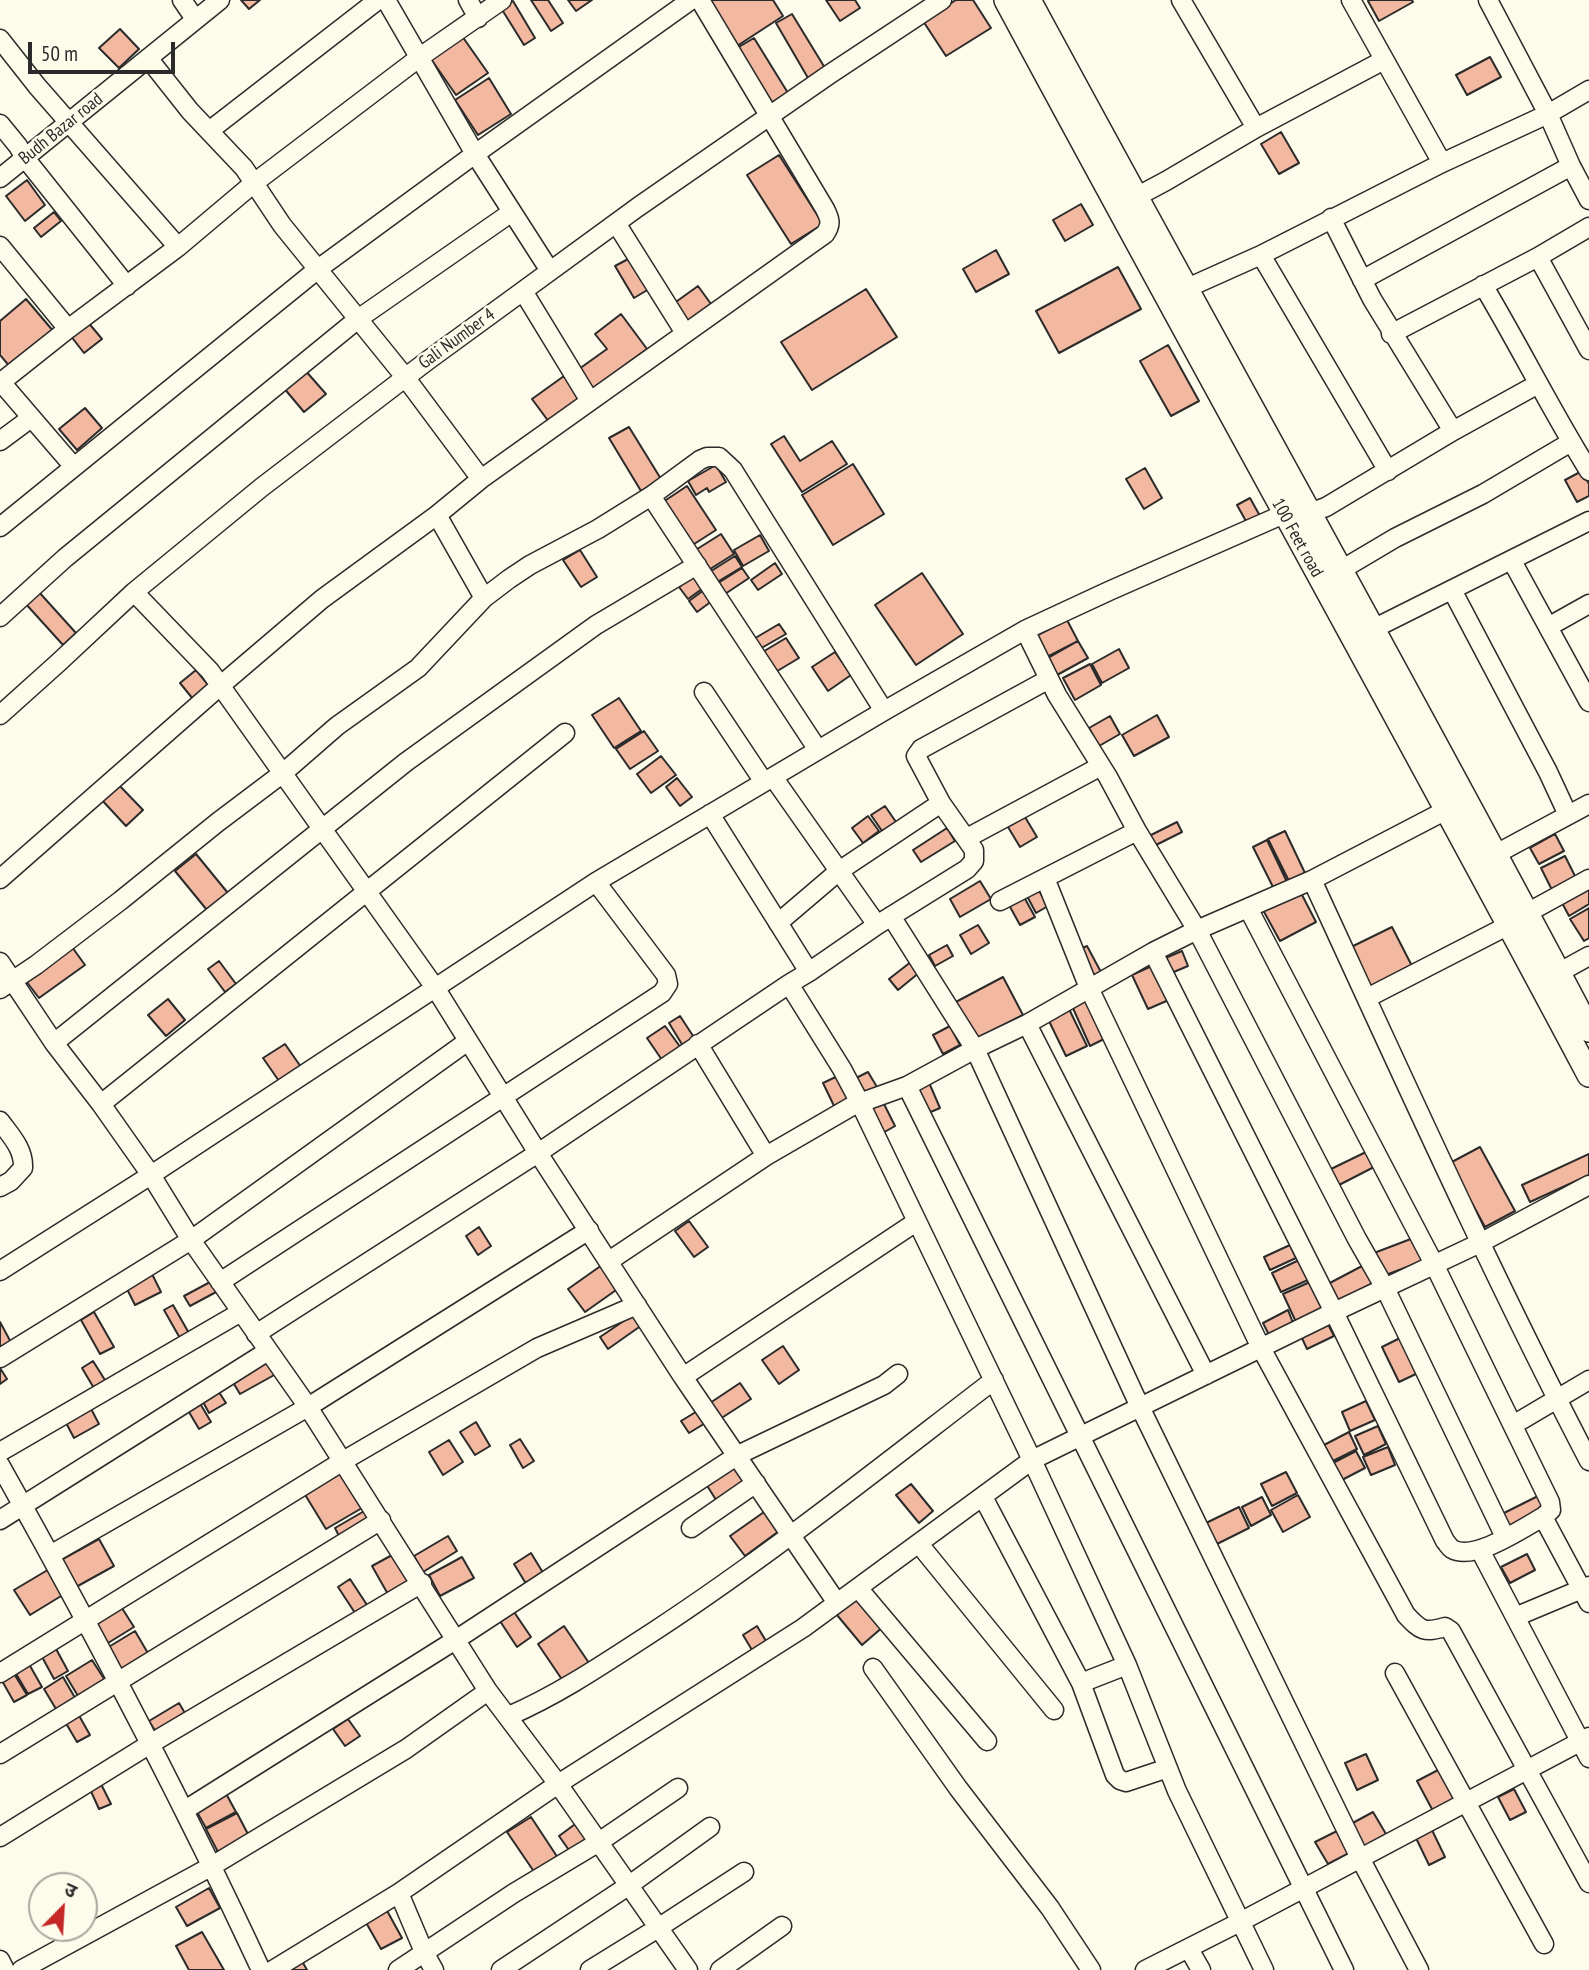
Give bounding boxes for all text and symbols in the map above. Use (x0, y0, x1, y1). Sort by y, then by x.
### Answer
scale bar (32, 28, 178, 72)
text: 50 m (41, 40, 78, 67)
street label: Budh Bazar road (15, 89, 107, 169)
street label: Gali Number 4 (415, 304, 499, 374)
street label: 100 Feet road (1267, 495, 1327, 581)
north arrow (28, 1872, 98, 1942)
text: उ (61, 1876, 81, 1903)

